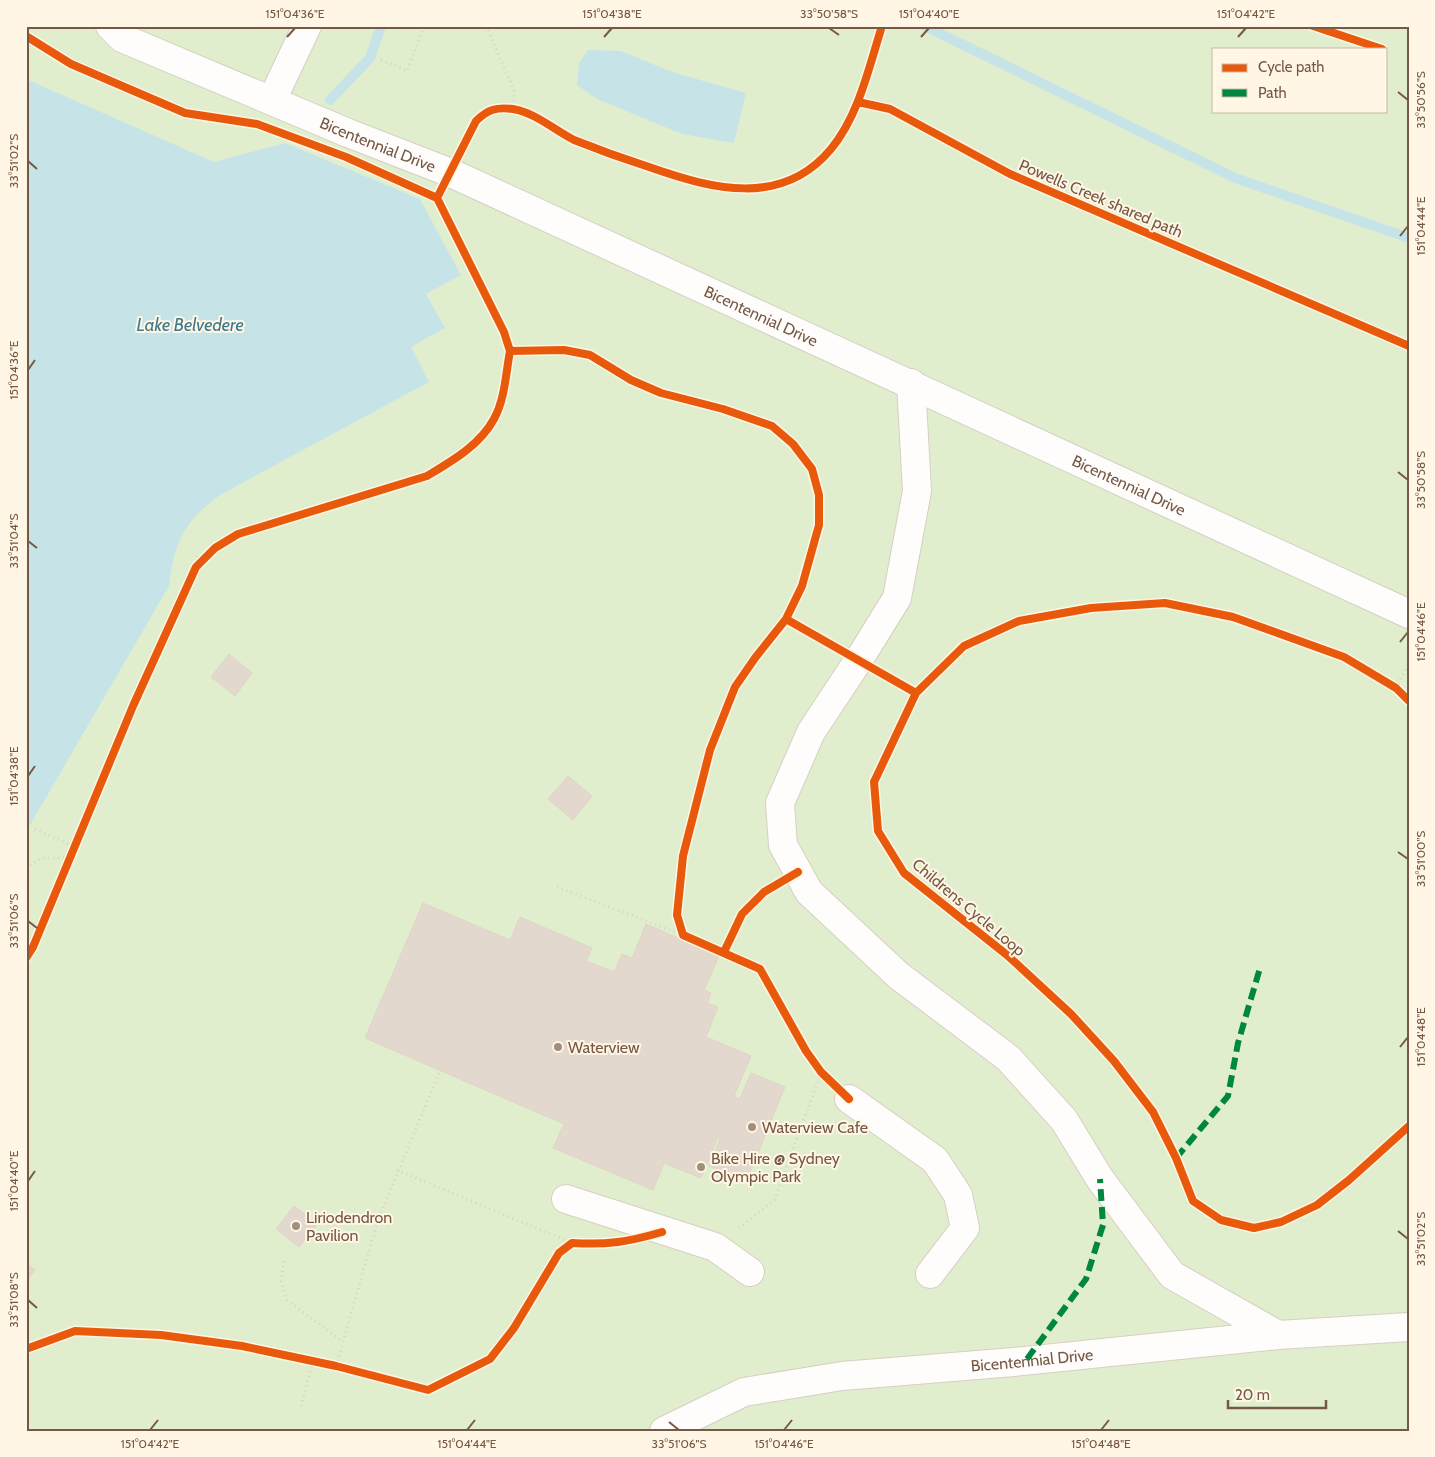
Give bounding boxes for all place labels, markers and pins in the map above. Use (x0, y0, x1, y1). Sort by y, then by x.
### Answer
place label: Waterview (568, 1038, 640, 1057)
marker: Waterview (552, 1041, 564, 1053)
place label: Waterview Cafe (762, 1118, 868, 1137)
marker: Waterview Cafe (746, 1121, 758, 1133)
place label: Bike Hire @ Sydney Olympic Park (711, 1149, 840, 1186)
marker: Bike Hire @ Sydney Olympic Park (695, 1161, 707, 1173)
place label: Liriodendron Pavilion (306, 1208, 392, 1245)
marker: Liriodendron Pavilion (290, 1220, 302, 1232)

